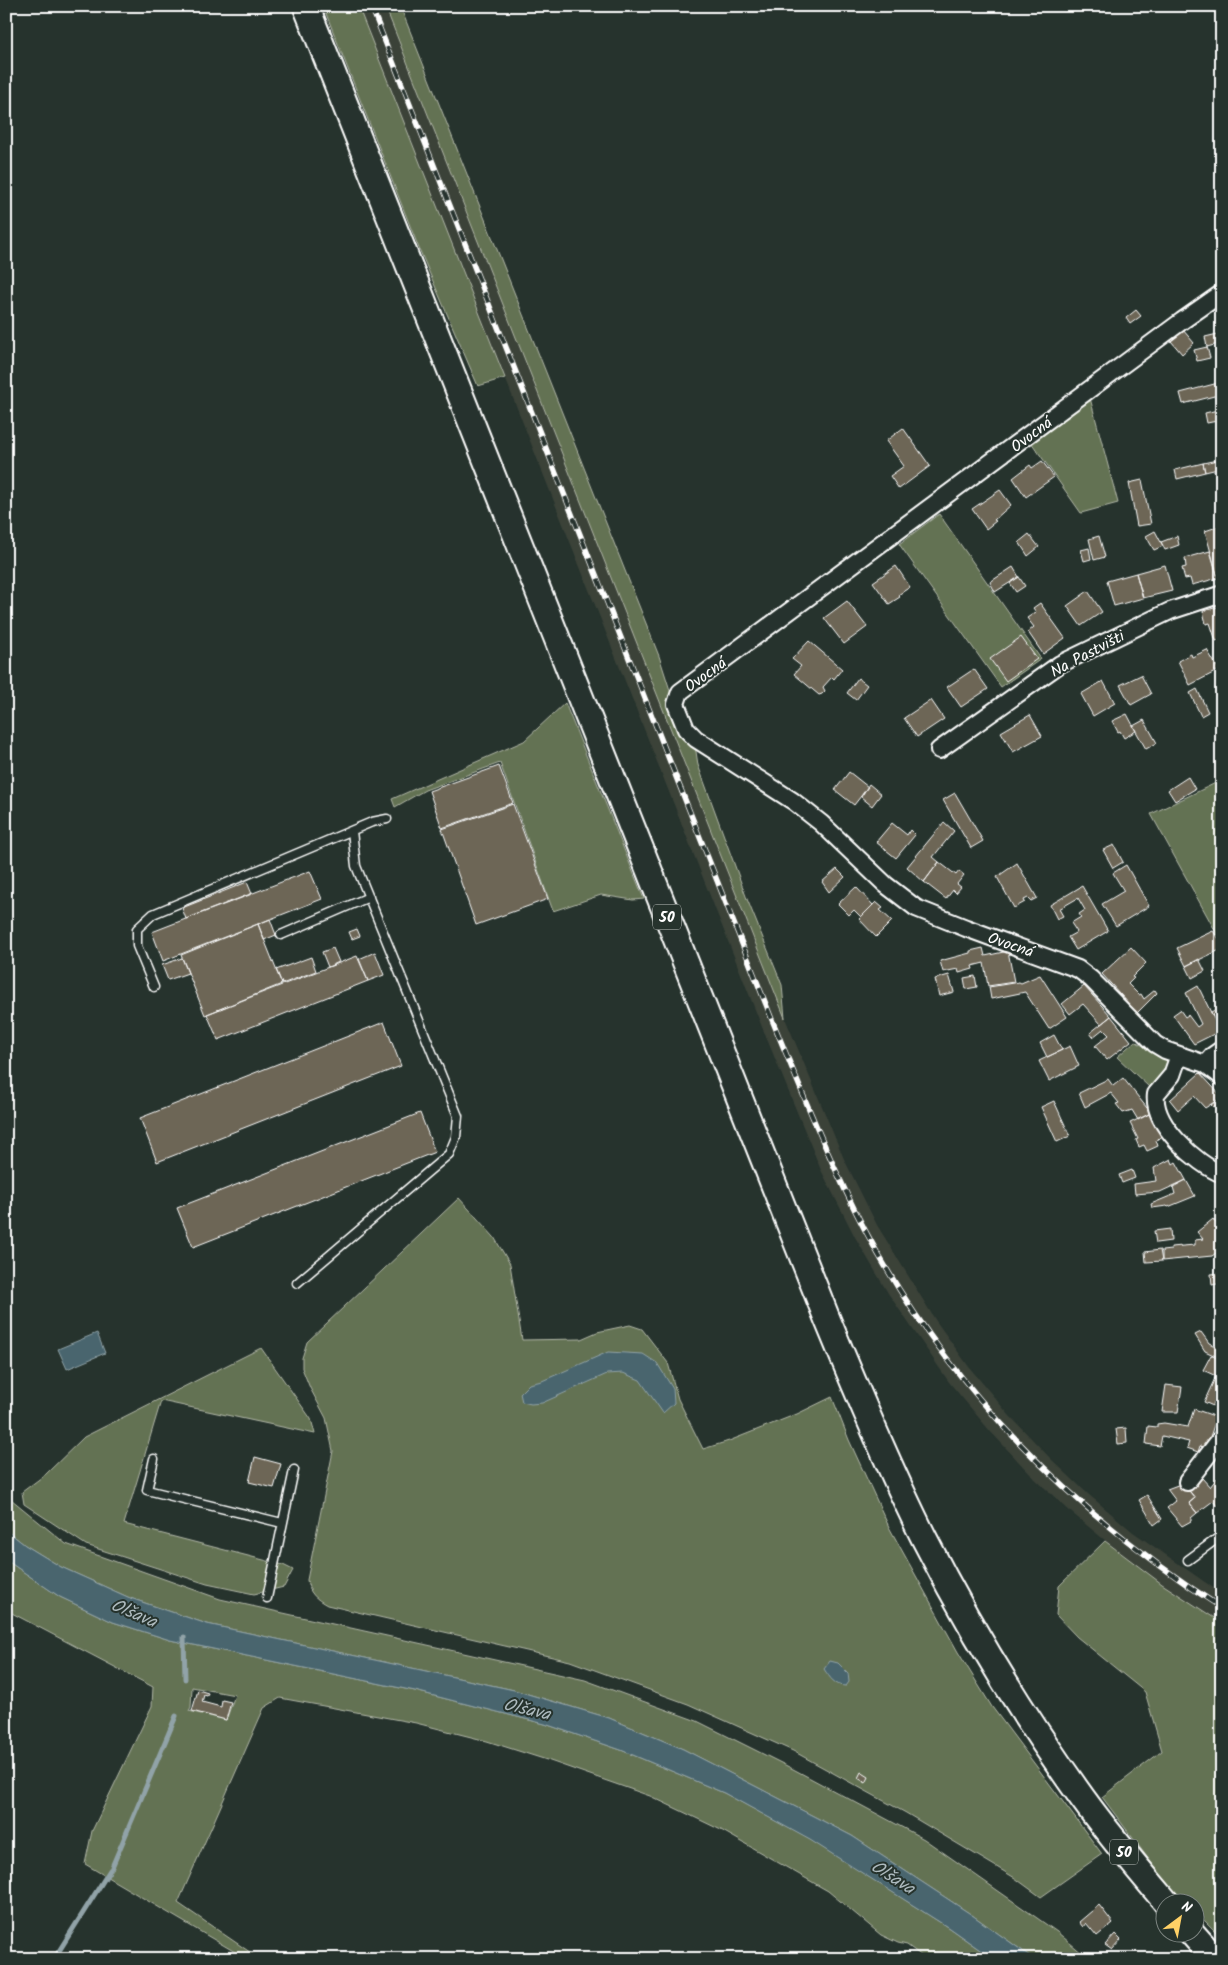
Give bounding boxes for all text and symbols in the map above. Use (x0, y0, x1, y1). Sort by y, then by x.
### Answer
street label: Ovocná (1006, 410, 1059, 459)
street label: Na Pastvišti (1046, 624, 1131, 684)
street label: Ovocná (680, 650, 733, 699)
road number: 50 (653, 904, 681, 930)
street label: Ovocná (984, 926, 1038, 965)
water label: Olšava (106, 1592, 162, 1638)
water label: Olšava (500, 1691, 555, 1730)
road number: 50 (1110, 1840, 1138, 1864)
water label: Olšava (864, 1853, 921, 1904)
north arrow (1156, 1892, 1206, 1942)
text: N (1177, 1896, 1196, 1920)

